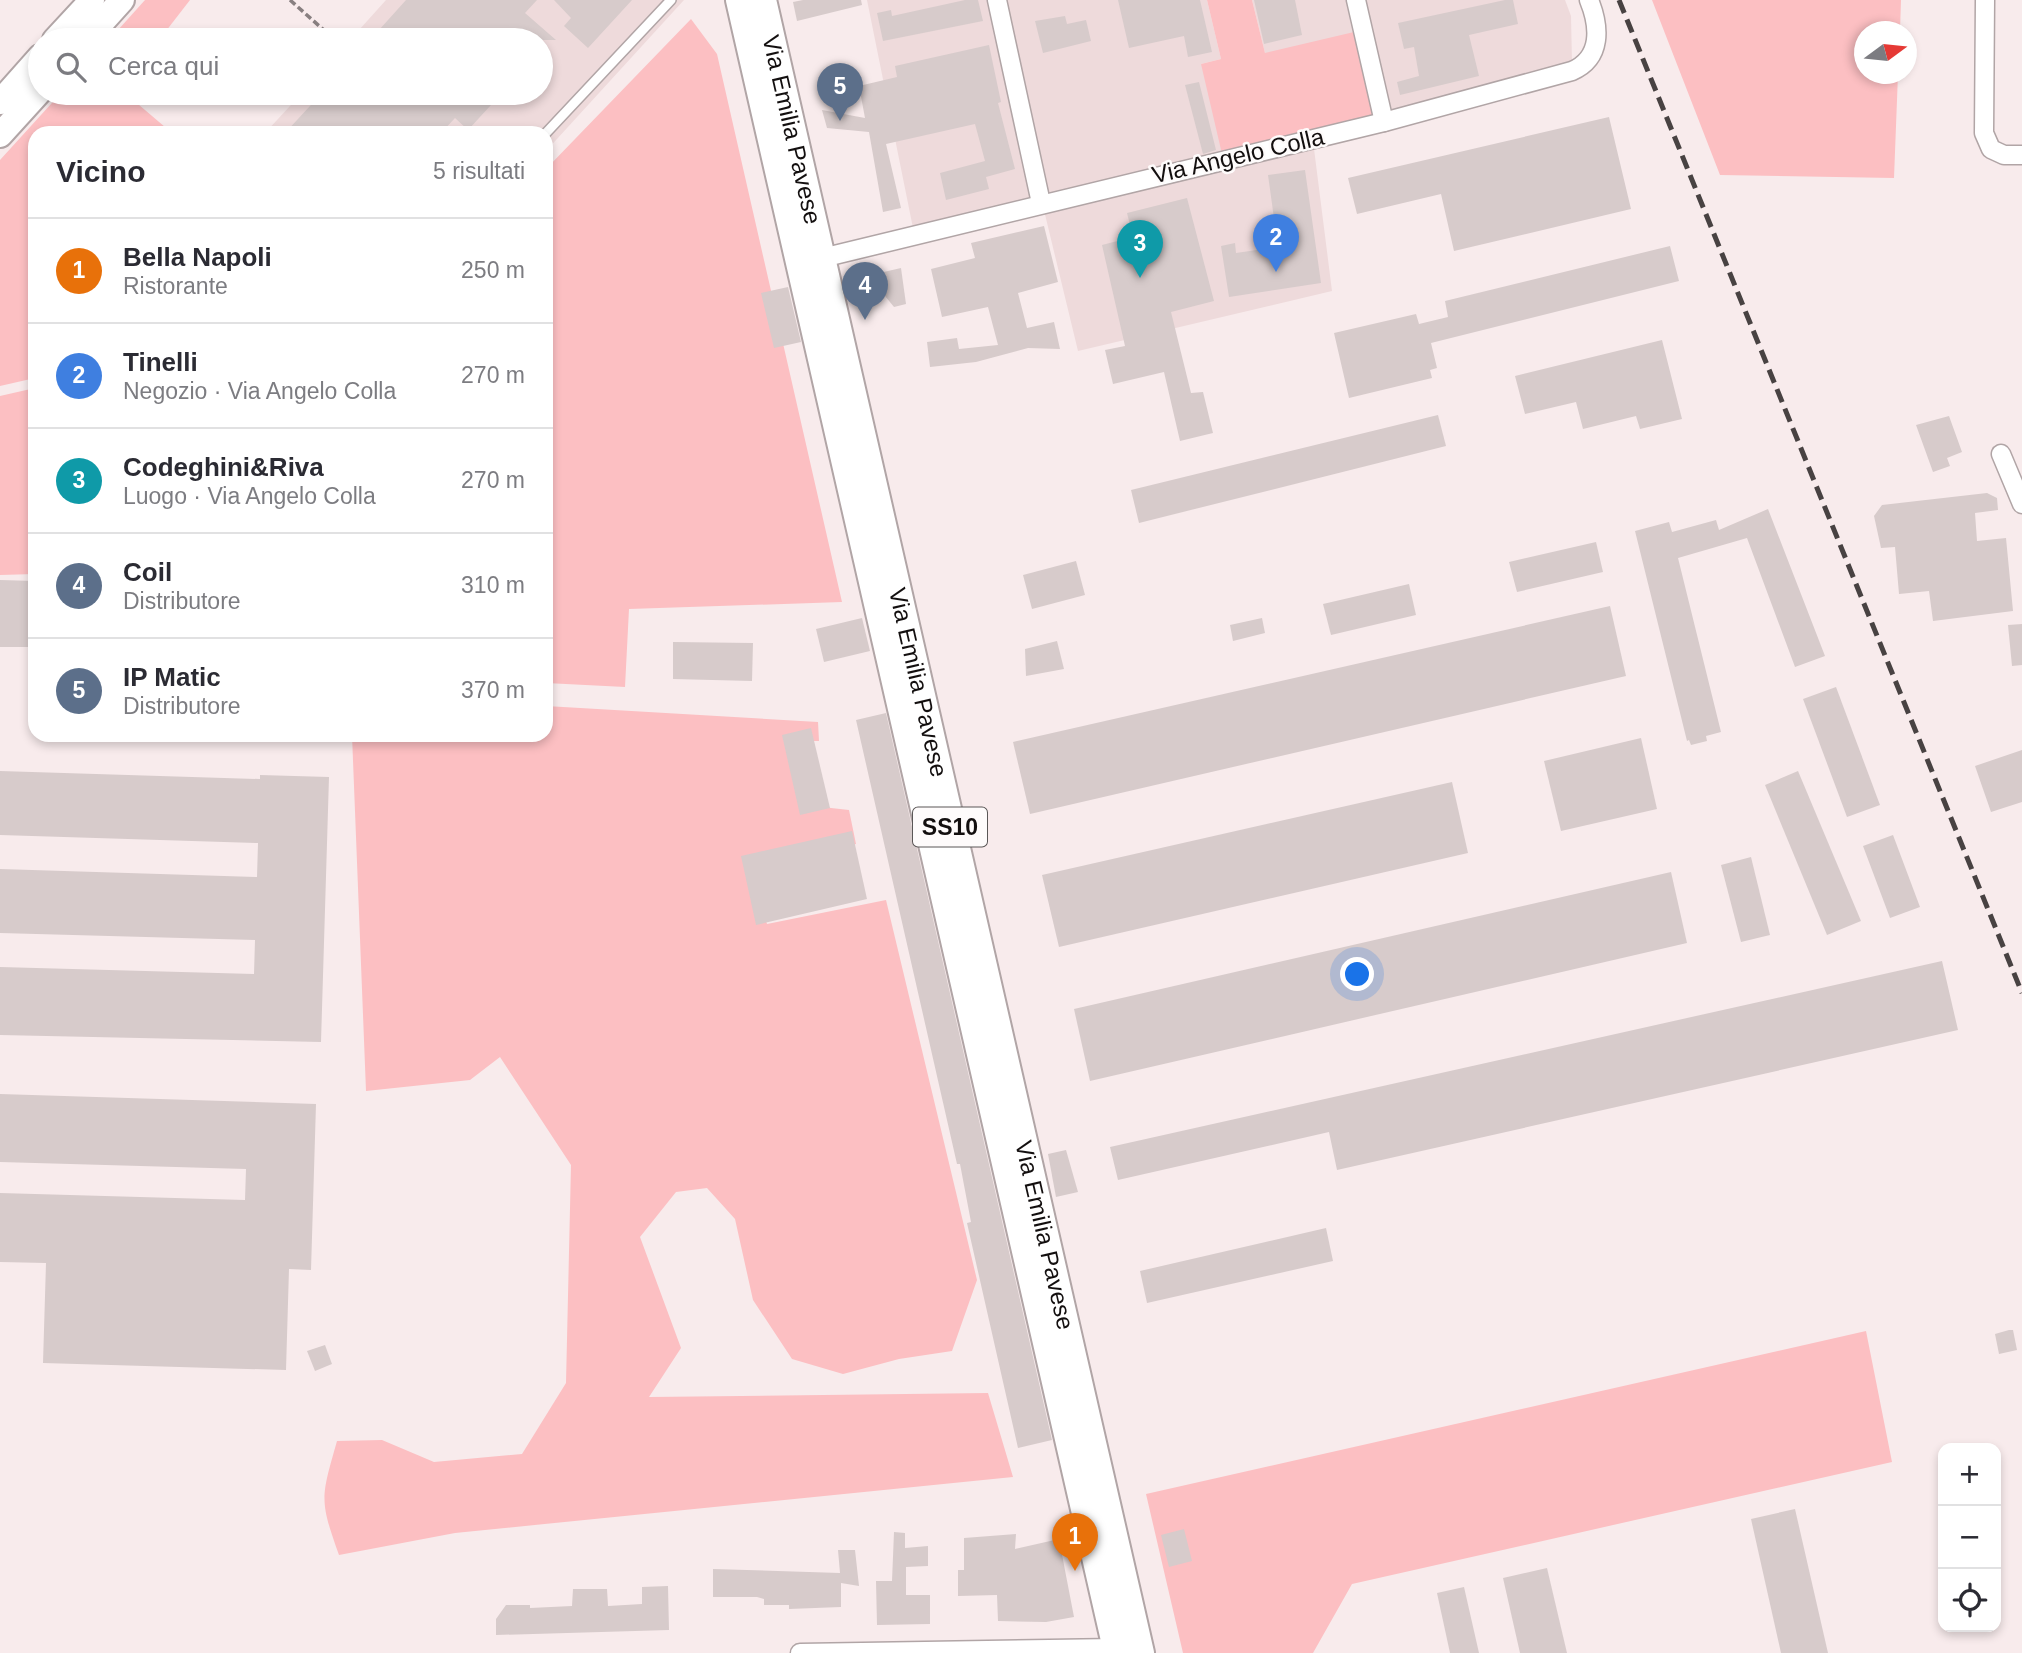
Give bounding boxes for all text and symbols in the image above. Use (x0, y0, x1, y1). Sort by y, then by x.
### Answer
north arrow (1854, 21, 1917, 84)
search box (28, 28, 553, 105)
street label: Via Emilia Pavese (757, 32, 827, 227)
icon: search (52, 48, 90, 86)
text: Cerca qui (108, 51, 219, 81)
pin: 5 (817, 63, 863, 121)
street label: Via Angelo Colla (1149, 122, 1327, 188)
text: Vicino (56, 155, 145, 188)
text: 5 risultati (433, 158, 525, 184)
pin: 2 (1253, 214, 1299, 272)
pin: 3 (1117, 220, 1163, 278)
text: Bella Napoli (123, 242, 272, 272)
text: 1 (73, 257, 85, 283)
text: 250 m (461, 257, 525, 283)
pin: 4 (842, 262, 888, 320)
text: Ristorante (123, 273, 228, 299)
text: Tinelli (123, 347, 198, 377)
text: 2 (73, 362, 85, 388)
text: 270 m (461, 362, 525, 388)
text: Negozio · Via Angelo Colla (123, 378, 396, 404)
text: Codeghini&Riva (123, 452, 324, 482)
text: 3 (73, 467, 85, 493)
text: 270 m (461, 467, 525, 493)
text: Luogo · Via Angelo Colla (123, 483, 376, 509)
text: Coil (123, 557, 172, 587)
text: 4 (73, 572, 85, 598)
text: 310 m (461, 572, 525, 598)
street label: Via Emilia Pavese (884, 585, 953, 779)
text: Distributore (123, 588, 241, 614)
text: IP Matic (123, 662, 221, 692)
text: 5 (73, 677, 85, 703)
text: 370 m (461, 677, 525, 703)
text: Distributore (123, 693, 241, 719)
road number: SS10 (913, 807, 987, 846)
your location (1340, 957, 1374, 991)
street label: Via Emilia Pavese (1010, 1138, 1080, 1332)
map controls (1938, 1443, 2001, 1632)
button: + (1938, 1443, 2001, 1506)
button: − (1938, 1506, 2001, 1569)
pin: 1 (1052, 1513, 1098, 1571)
button: locate (1938, 1569, 2001, 1632)

